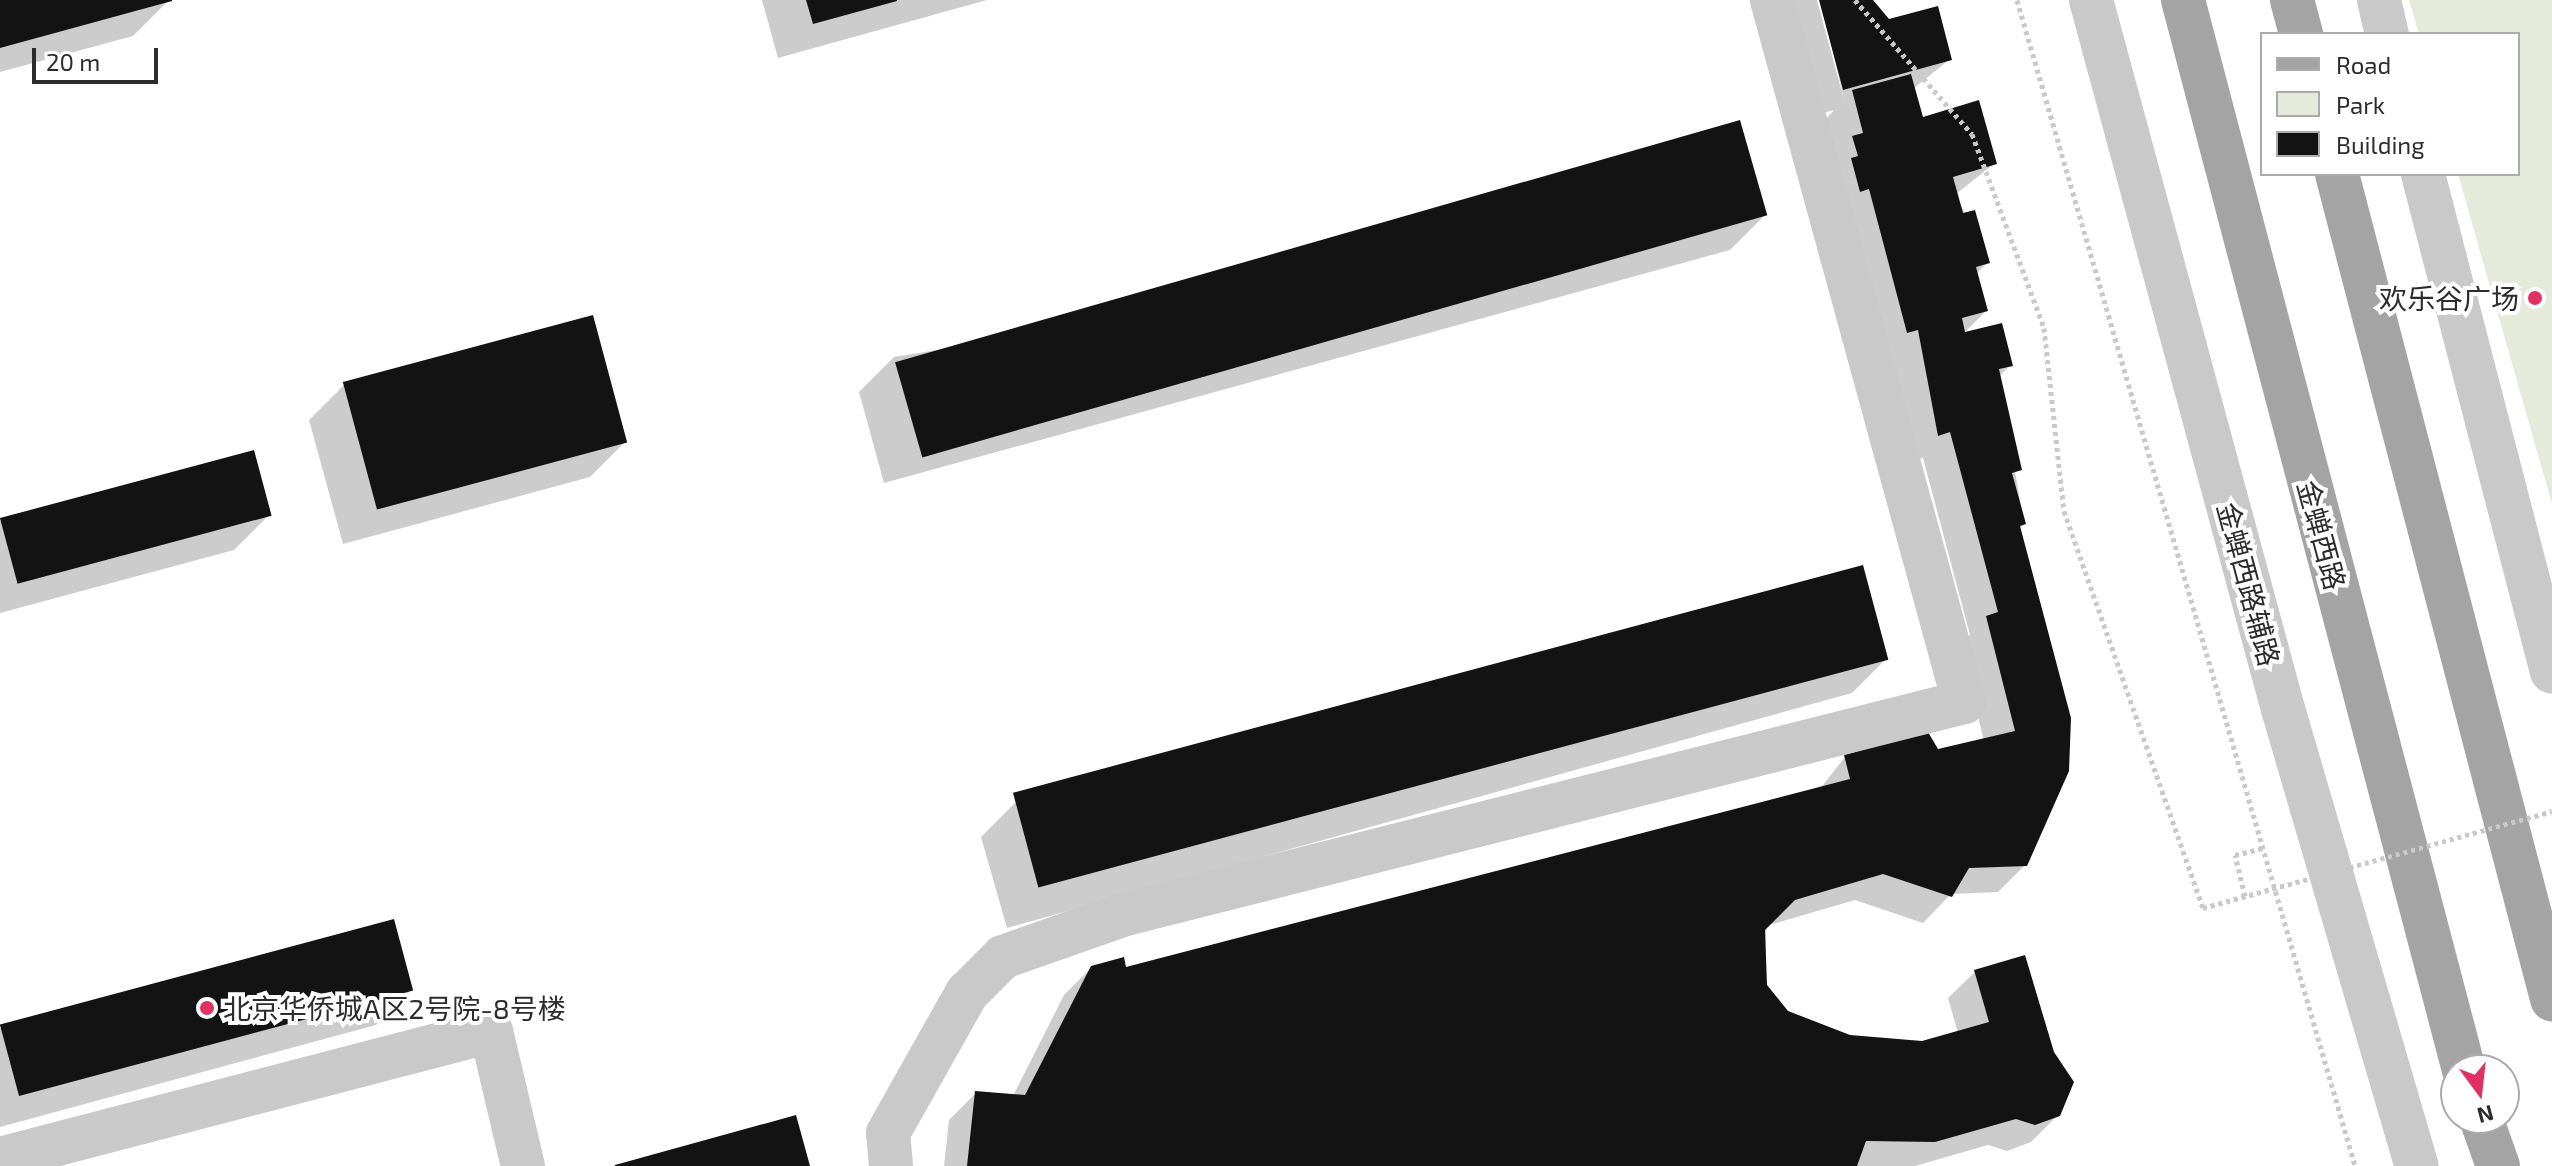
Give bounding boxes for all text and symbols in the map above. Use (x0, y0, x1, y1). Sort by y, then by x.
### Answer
scale bar (36, 32, 162, 82)
legend (2260, 32, 2520, 176)
text: 20 m (46, 47, 100, 76)
text: Road (2336, 50, 2391, 79)
text: Park (2336, 90, 2385, 119)
text: Building (2336, 130, 2425, 159)
place label: 欢乐谷广场 (2379, 281, 2519, 315)
marker: 欢乐谷广场 (2526, 289, 2544, 307)
street label: 金蝉西路 (2291, 477, 2353, 593)
street label: 金蝉西路辅路 (2211, 499, 2287, 669)
place label: 北京华侨城A区2号院-8号楼 (223, 991, 566, 1025)
marker: 北京华侨城A区2号院-8号楼 (198, 999, 216, 1017)
north arrow (2440, 1054, 2520, 1134)
text: N (2475, 1101, 2497, 1130)

